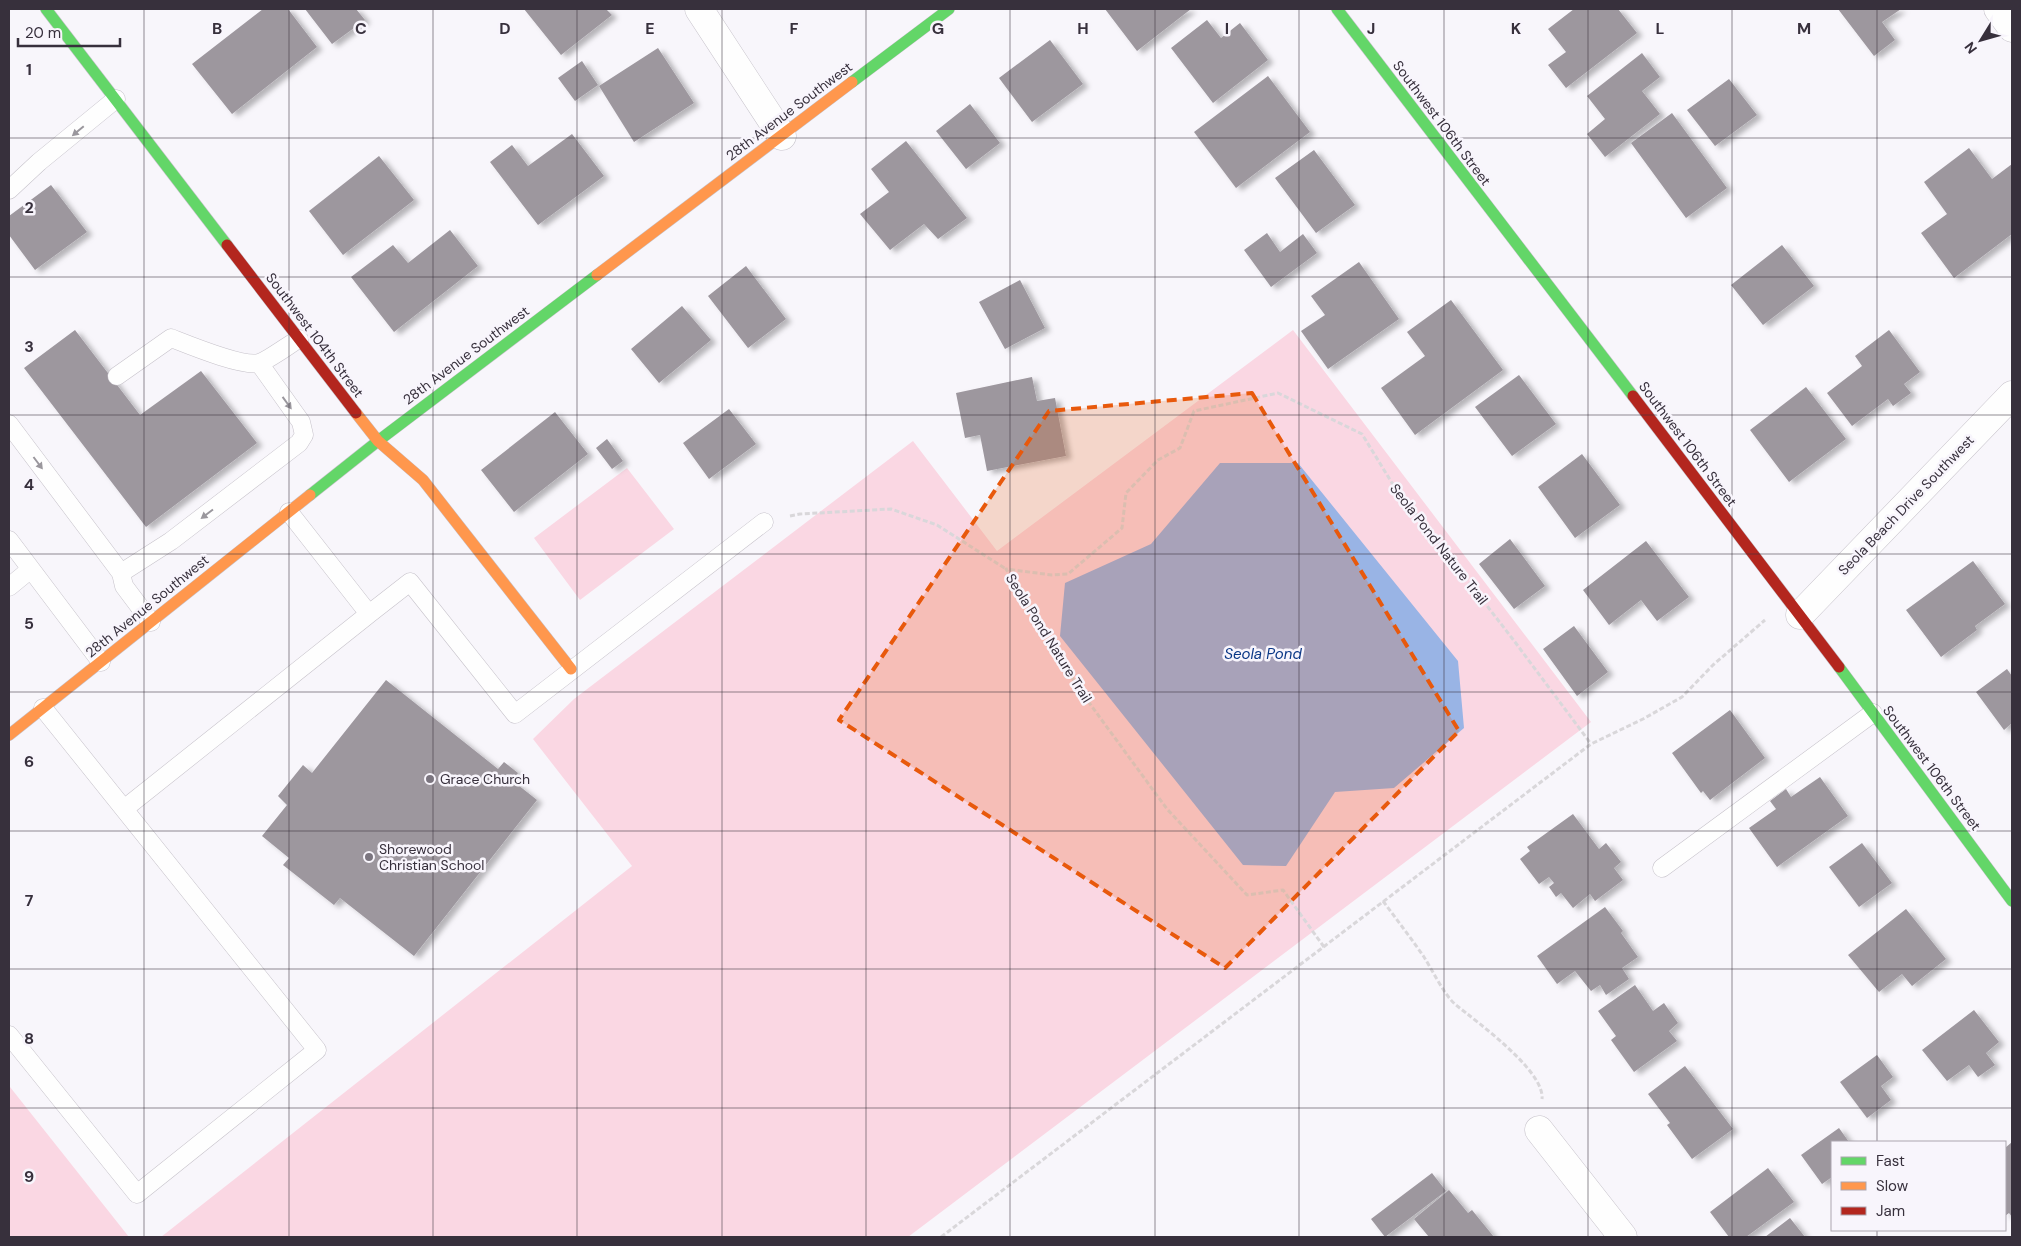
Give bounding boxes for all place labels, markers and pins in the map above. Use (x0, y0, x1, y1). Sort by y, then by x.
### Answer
place label: Grace Church (440, 770, 530, 788)
marker: Grace Church (424, 773, 436, 785)
place label: Shorewood Christian School (379, 840, 484, 874)
marker: Shorewood Christian School (363, 851, 375, 863)

